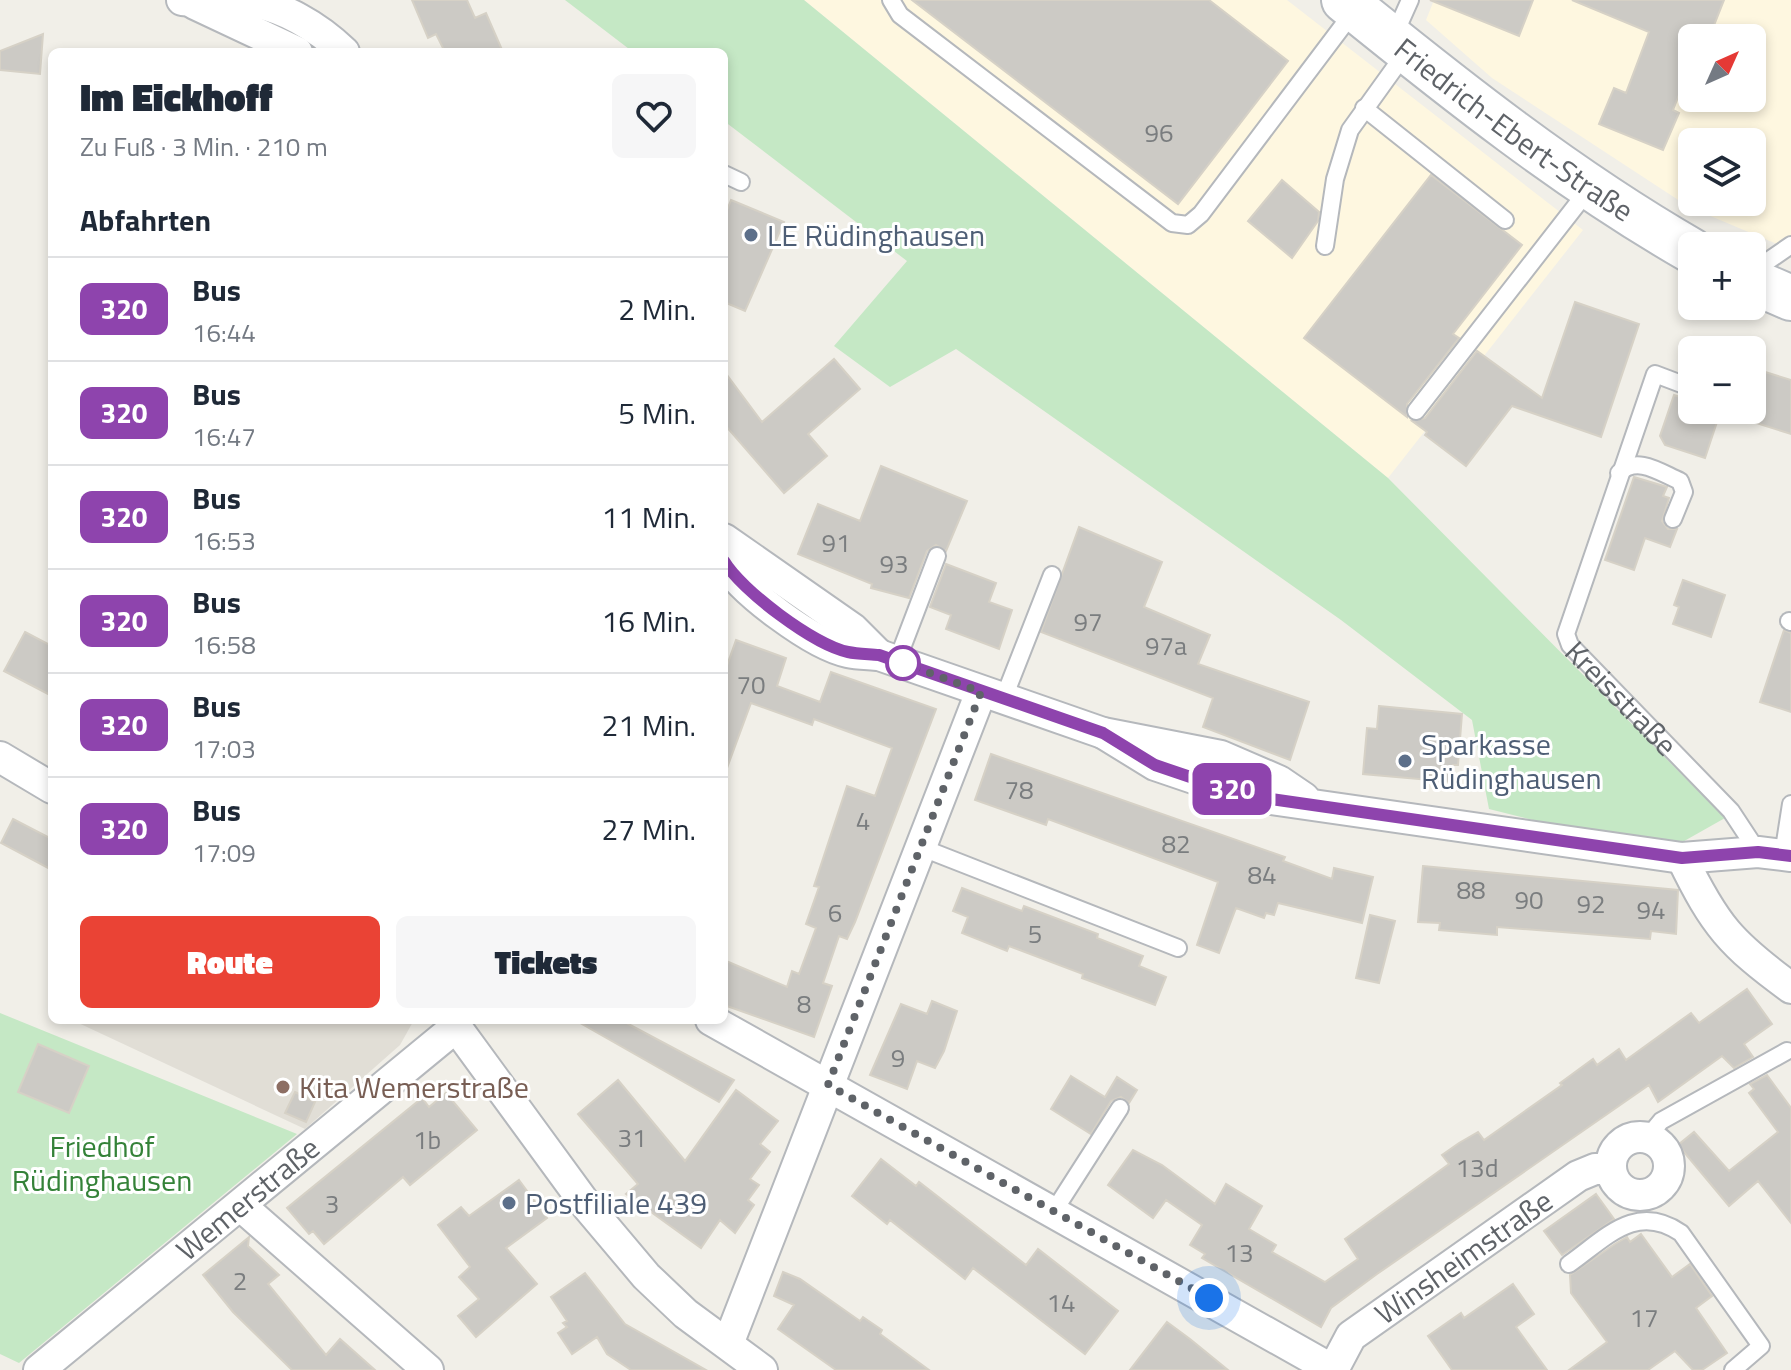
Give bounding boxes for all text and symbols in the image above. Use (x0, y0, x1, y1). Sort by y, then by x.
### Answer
north arrow (1678, 24, 1766, 112)
map controls (1678, 24, 1766, 424)
street label: Friedrich-Ebert-Straße (1385, 26, 1643, 233)
text: Im Eickhoff (80, 68, 273, 126)
button: heart (612, 74, 696, 158)
house number: 96 (1144, 113, 1174, 152)
text: Zu Fuß · 3 Min. · 210 m (80, 127, 328, 166)
button: layers (1678, 128, 1766, 216)
text: Abfahrten (80, 197, 211, 243)
place label: LE Rüdinghausen (767, 212, 985, 258)
marker: LE Rüdinghausen (742, 226, 760, 244)
button: + (1678, 232, 1766, 320)
text: Bus (192, 267, 241, 313)
text: 2 Min. (618, 286, 696, 332)
text: 320 (100, 287, 148, 330)
text: 16:44 (192, 313, 256, 352)
button: − (1678, 336, 1766, 424)
text: Bus (192, 371, 241, 417)
text: 5 Min. (618, 390, 696, 436)
text: 320 (100, 391, 148, 434)
text: 16:47 (192, 417, 256, 456)
text: Bus (192, 475, 241, 521)
text: 11 Min. (601, 494, 696, 540)
text: 320 (100, 495, 148, 538)
text: 16:53 (192, 521, 256, 560)
house number: 91 (821, 523, 851, 562)
house number: 93 (879, 544, 909, 583)
text: Bus (192, 579, 241, 625)
text: 16 Min. (601, 598, 696, 644)
text: 320 (100, 599, 148, 642)
house number: 97 (1073, 602, 1103, 641)
text: 16:58 (192, 625, 256, 664)
house number: 97a (1145, 626, 1187, 665)
street label: Kreisstraße (1554, 630, 1688, 766)
unlabelled marker (886, 646, 920, 680)
house number: 70 (736, 665, 766, 704)
text: Bus (192, 683, 241, 729)
text: 21 Min. (601, 702, 696, 748)
text: 320 (100, 703, 148, 746)
place label: Sparkasse Rüdinghausen (1421, 721, 1602, 801)
text: 17:03 (192, 729, 256, 768)
marker: Sparkasse Rüdinghausen (1396, 752, 1414, 770)
line badge: 320 (1186, 763, 1278, 815)
text: 320 (1208, 767, 1256, 810)
house number: 78 (1004, 770, 1034, 809)
text: Bus (192, 787, 241, 833)
house number: 4 (856, 801, 870, 840)
text: 27 Min. (601, 806, 696, 852)
text: 320 (100, 807, 148, 850)
house number: 82 (1161, 824, 1191, 863)
text: 17:09 (192, 833, 256, 872)
house number: 84 (1247, 855, 1277, 894)
house number: 88 (1456, 870, 1486, 909)
house number: 90 (1514, 880, 1544, 919)
house number: 92 (1576, 884, 1606, 923)
house number: 94 (1636, 890, 1666, 929)
house number: 6 (828, 893, 842, 932)
house number: 5 (1028, 914, 1042, 953)
button: Route (80, 916, 380, 1008)
button: Tickets (396, 916, 696, 1008)
house number: 8 (797, 984, 811, 1023)
house number: 9 (891, 1038, 905, 1077)
place label: Kita Wemerstraße (299, 1064, 529, 1110)
marker: Kita Wemerstraße (274, 1078, 292, 1096)
house number: 31 (617, 1118, 647, 1157)
house number: 1b (413, 1120, 441, 1159)
park label: Friedhof Rüdinghausen (12, 1123, 192, 1203)
street label: Wemerstraße (166, 1125, 329, 1272)
house number: 13d (1456, 1148, 1498, 1187)
street label: Winsheimstraße (1365, 1178, 1562, 1336)
place label: Postfiliale 439 (525, 1180, 707, 1226)
house number: 3 (325, 1184, 339, 1223)
marker: Postfiliale 439 (500, 1194, 518, 1212)
house number: 13 (1224, 1233, 1254, 1272)
house number: 2 (233, 1261, 247, 1300)
your location (1189, 1278, 1229, 1318)
house number: 14 (1046, 1283, 1076, 1322)
house number: 17 (1629, 1298, 1659, 1337)

